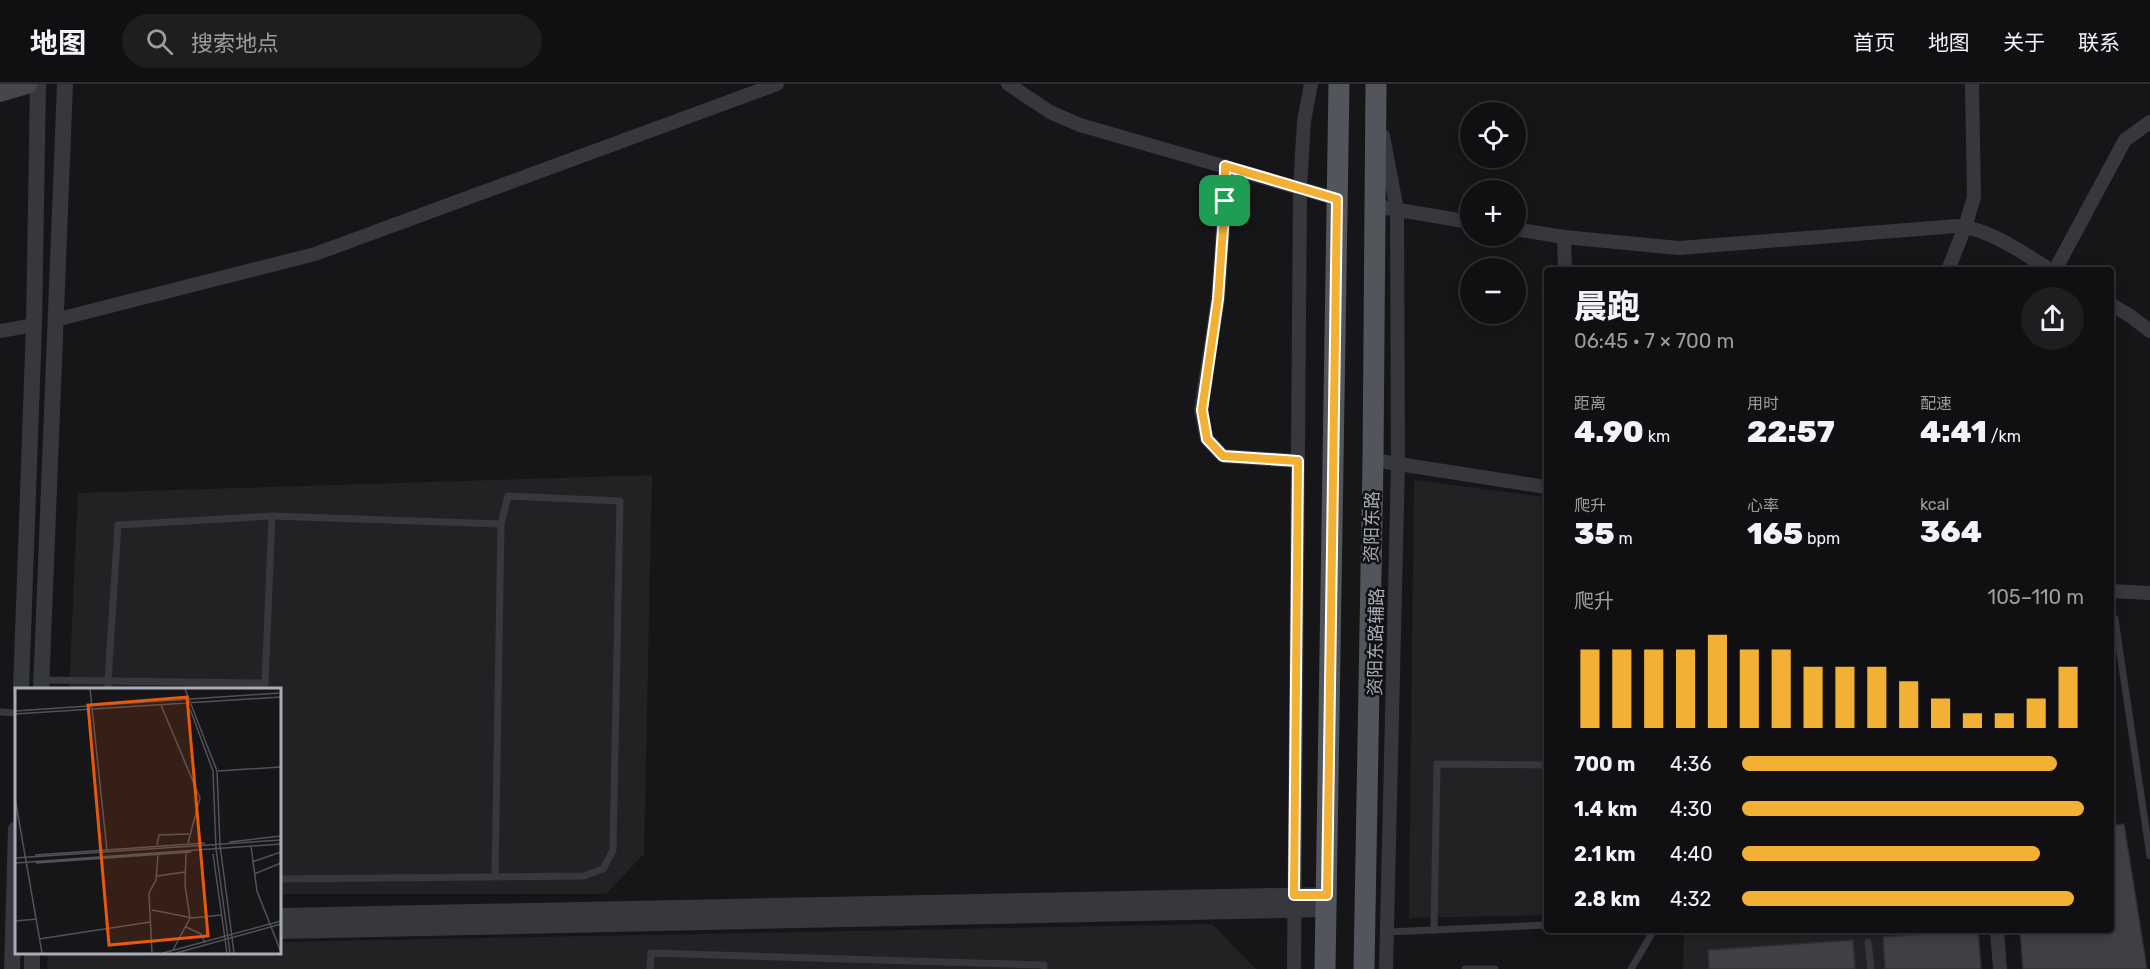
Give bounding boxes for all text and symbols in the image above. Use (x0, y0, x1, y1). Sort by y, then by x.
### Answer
search box (122, 14, 542, 68)
icon: search (143, 25, 176, 58)
text: 地图 (30, 27, 86, 60)
text: 搜索地点 (191, 30, 279, 57)
text: 首页 (1853, 30, 1895, 55)
text: 地图 (1928, 30, 1970, 55)
text: 关于 (2003, 30, 2045, 55)
text: 联系 (2078, 30, 2120, 55)
map controls (1460, 102, 1526, 324)
button: locate (1460, 102, 1526, 168)
pin (1199, 175, 1250, 226)
button: + (1460, 180, 1526, 246)
icon: arrive (1208, 184, 1241, 217)
button: − (1460, 258, 1526, 324)
text: 晨跑 (1574, 287, 1640, 326)
button: share (2021, 287, 2084, 350)
text: 06:45 · 7 × 700 m (1574, 329, 1734, 353)
text: 距离 (1574, 394, 1606, 413)
text: 用时 (1747, 394, 1779, 413)
text: 配速 (1920, 394, 1952, 413)
text: 4.90 (1574, 414, 1644, 450)
text: 22:57 (1747, 414, 1835, 450)
text: 4:41 (1920, 414, 1987, 450)
text: km (1644, 427, 1670, 446)
text: /km (1987, 427, 2021, 446)
street label: 资阳东路 (1360, 491, 1384, 563)
text: kcal (1920, 495, 1949, 514)
text: 爬升 (1574, 496, 1606, 515)
text: 心率 (1747, 496, 1779, 515)
text: 364 (1920, 514, 1982, 550)
text: 35 (1574, 516, 1615, 552)
text: 165 (1747, 516, 1803, 552)
text: m (1615, 529, 1633, 548)
text: bpm (1803, 529, 1840, 548)
text: 105–110 m (1988, 585, 2084, 609)
street label: 资阳东路辅路 (1364, 588, 1388, 696)
text: 爬升 (1574, 589, 1614, 613)
inset map (15, 688, 280, 954)
text: 700 m (1574, 752, 1635, 776)
text: 4:36 (1670, 752, 1712, 776)
text: 1.4 km (1574, 797, 1637, 821)
text: 4:30 (1670, 797, 1712, 821)
text: 2.1 km (1574, 842, 1636, 866)
text: 4:40 (1670, 842, 1713, 866)
text: 2.8 km (1574, 887, 1640, 911)
text: 4:32 (1670, 887, 1711, 911)

